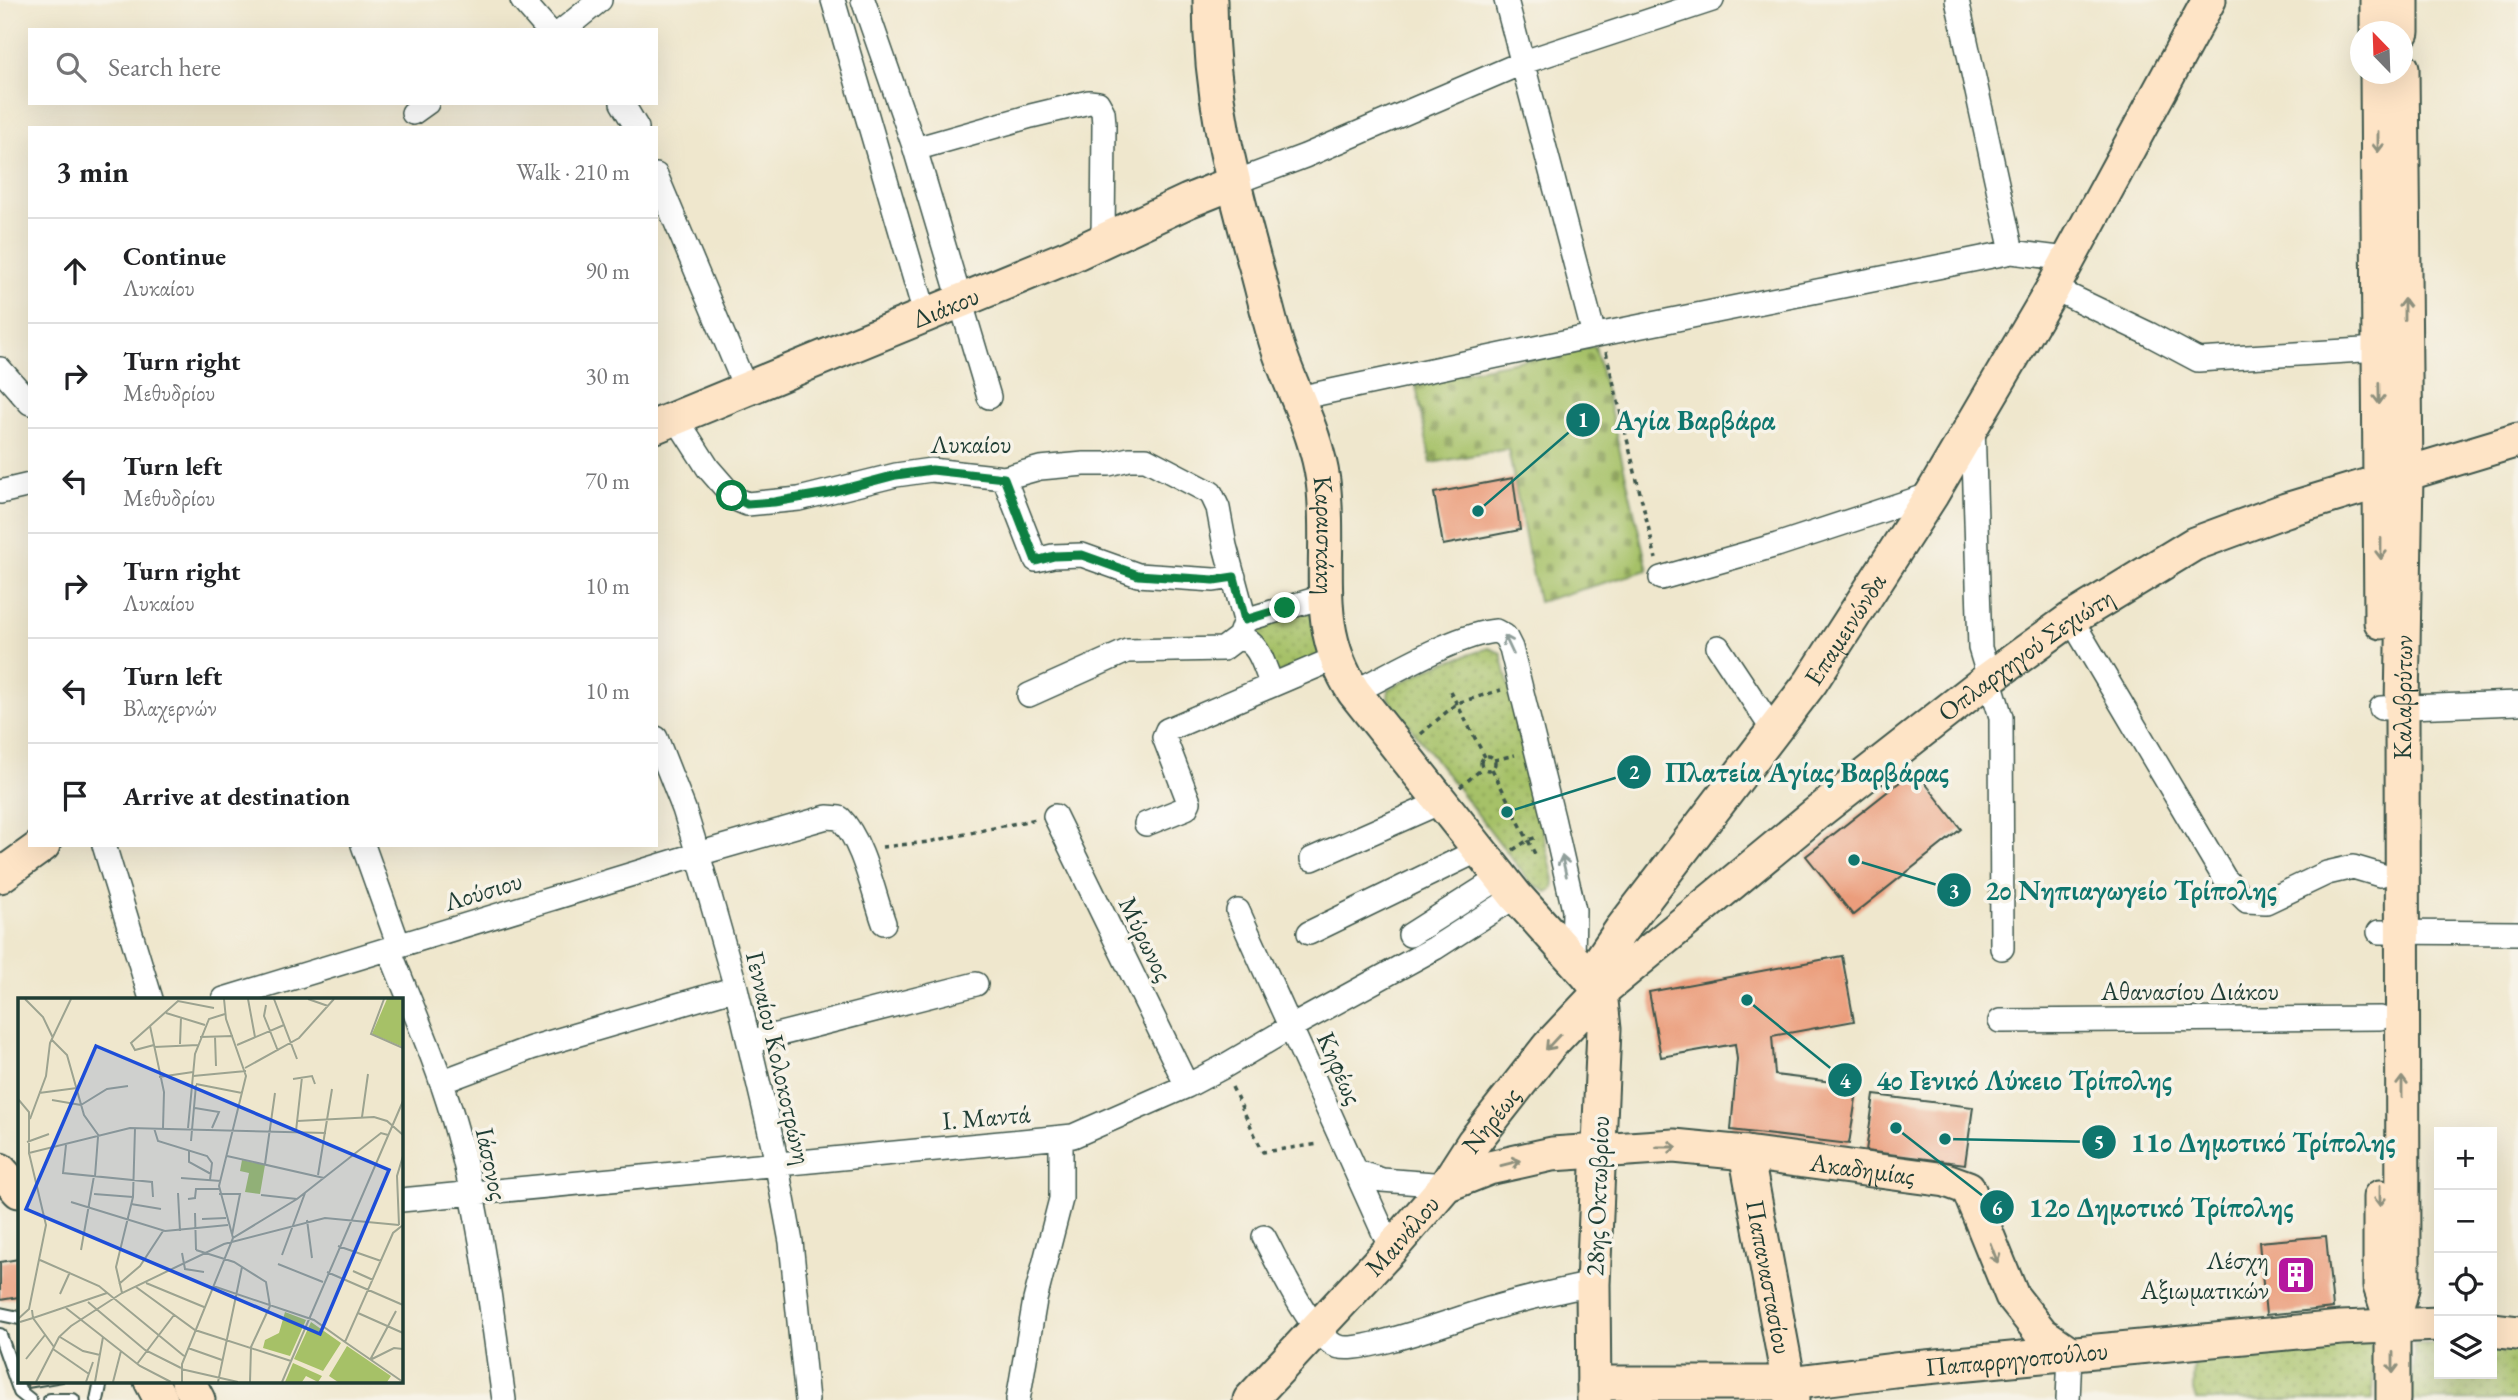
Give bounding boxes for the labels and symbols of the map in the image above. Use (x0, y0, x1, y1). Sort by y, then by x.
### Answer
north arrow (2350, 21, 2413, 84)
one-way arrow (2371, 130, 2385, 153)
street label: Διάκου (907, 278, 984, 336)
one-way arrow (2397, 297, 2411, 320)
one-way arrow (2372, 382, 2386, 405)
callout: Αγία Βαρβάρα (1565, 396, 1790, 445)
text: Αγία Βαρβάρα (1613, 402, 1776, 438)
text: 1 (1577, 406, 1589, 433)
street label: Λυκαίου (929, 427, 1012, 461)
street label: Καραισκάκη (1306, 474, 1343, 595)
route start (716, 480, 747, 511)
one-way arrow (2374, 538, 2388, 561)
street label: Επαμεινώνδα (1796, 566, 1894, 692)
street label: Οπλαρχηγού Σεχιώτη (1931, 580, 2120, 729)
route end (1269, 592, 1300, 623)
street label: Καλαβρύτων (2385, 634, 2420, 760)
one-way arrow (1502, 635, 1515, 656)
callout: Πλατεία Αγίας Βαρβάρας (1616, 748, 1963, 797)
text: Πλατεία Αγίας Βαρβάρας (1665, 754, 1949, 790)
text: 2 (1628, 758, 1640, 785)
one-way arrow (1557, 855, 1570, 877)
street label: Λούσιου (439, 863, 526, 919)
callout: 2ο Νηπιαγωγείο Τρίπολης (1936, 866, 2291, 915)
text: 2ο Νηπιαγωγείο Τρίπολης (1985, 872, 2277, 908)
text: 3 (1948, 877, 1960, 904)
street label: Μύρωνος (1111, 891, 1181, 987)
street label: Γενναίου Κολοκοτρώνη (738, 948, 820, 1168)
street label: Αθανασίου Διάκου (2100, 974, 2279, 1008)
inset map (18, 998, 402, 1382)
street label: Κηφέως (1309, 1026, 1371, 1110)
one-way arrow (1545, 1033, 1561, 1051)
callout: 4ο Γενικό Λύκειο Τρίπολης (1827, 1056, 2186, 1105)
text: 4ο Γενικό Λύκειο Τρίπολης (1876, 1062, 2172, 1098)
text: 4 (1839, 1067, 1851, 1094)
one-way arrow (2395, 1075, 2409, 1098)
street label: Νηρέως (1454, 1080, 1528, 1160)
street label: Ι. Μαντά (941, 1096, 1032, 1138)
street label: 28ης Οκτωβρίου (1577, 1115, 1617, 1277)
callout: 11ο Δημοτικό Τρίπολης (2081, 1117, 2409, 1166)
text: 11ο Δημοτικό Τρίπολης (2131, 1124, 2396, 1160)
street label: Ιάσονος (468, 1125, 516, 1203)
text: 5 (2093, 1128, 2105, 1155)
one-way arrow (1656, 1140, 1679, 1154)
street label: Ακαδημίας (1807, 1145, 1917, 1193)
one-way arrow (1499, 1156, 1522, 1169)
callout: 12ο Δημοτικό Τρίπολης (1979, 1183, 2307, 1232)
one-way arrow (2373, 1184, 2387, 1207)
street label: Μαινάλου (1357, 1188, 1447, 1284)
text: 12ο Δημοτικό Τρίπολης (2029, 1189, 2294, 1225)
text: 6 (1991, 1194, 2003, 1221)
street label: Παπαναστασίου (1738, 1197, 1800, 1357)
one-way arrow (1989, 1242, 2002, 1264)
place label: Λέσχη Αξιωματικών (2140, 1243, 2269, 1307)
building icon: Λέσχη Αξιωματικών (2275, 1254, 2317, 1296)
street label: Παπαρρηγοπούλου (1924, 1333, 2110, 1384)
one-way arrow (2386, 1351, 2400, 1374)

